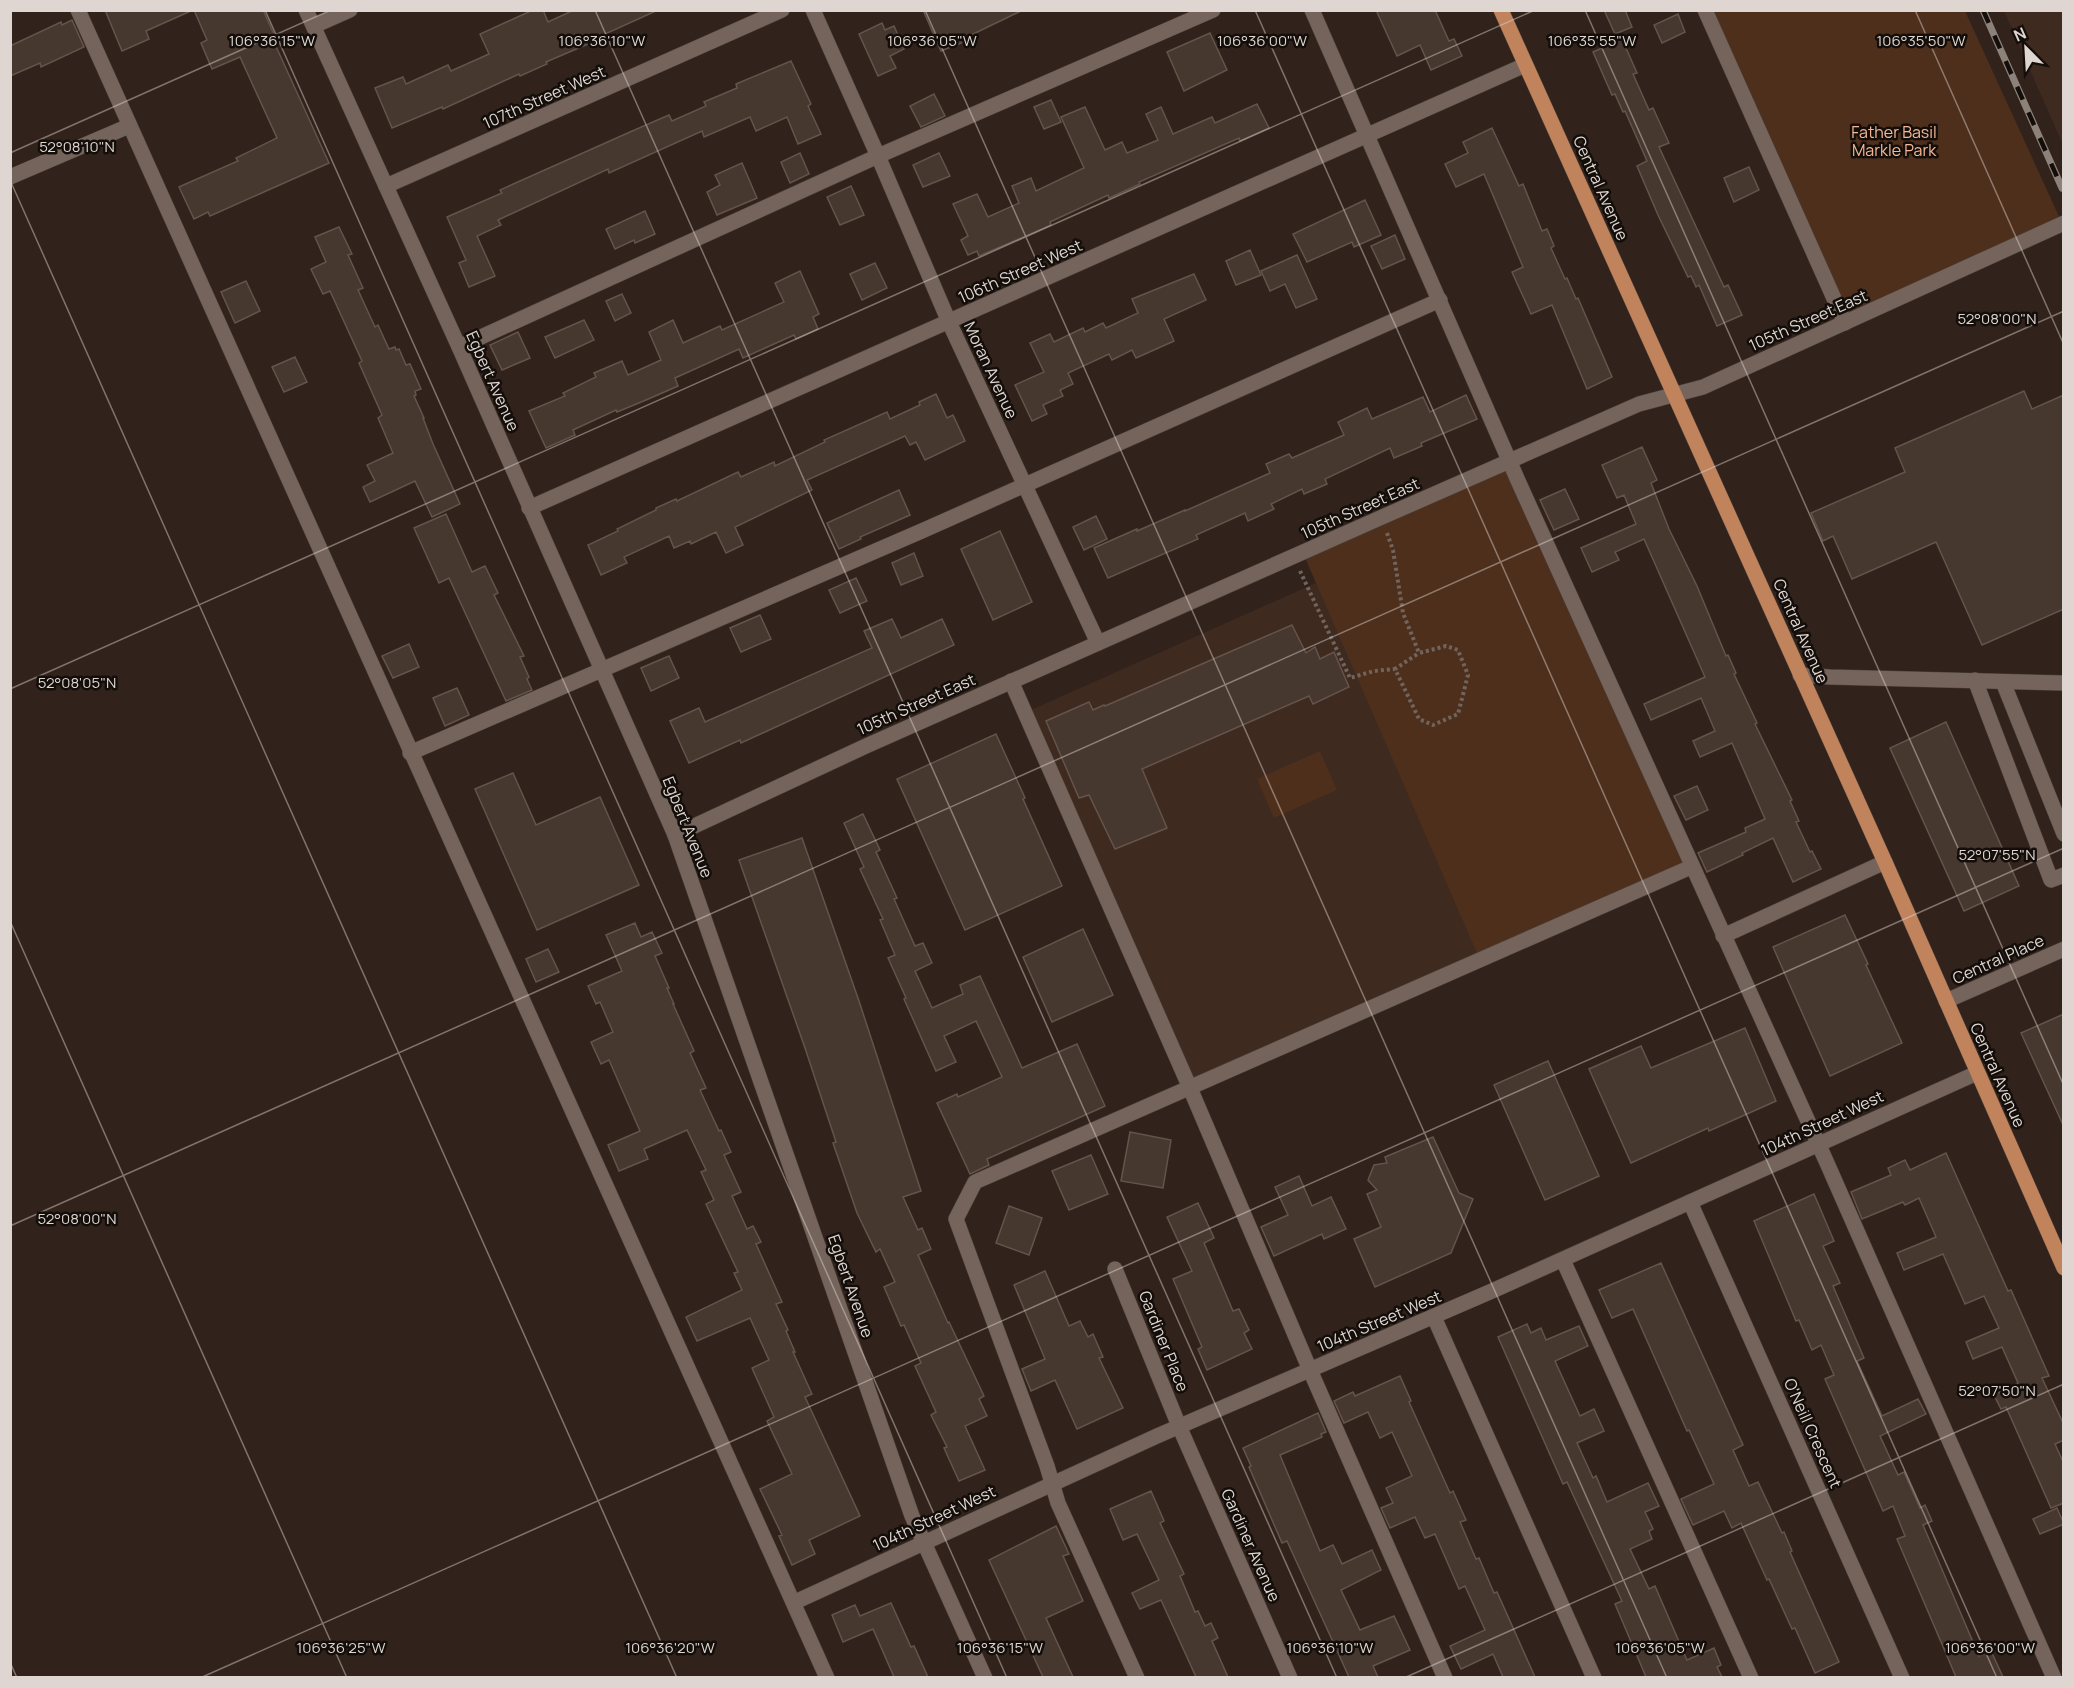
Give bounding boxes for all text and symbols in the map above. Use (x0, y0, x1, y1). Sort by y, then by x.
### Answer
north arrow (1996, 18, 2056, 78)
text: N (2010, 22, 2030, 47)
text: 106°36'15"W (229, 30, 315, 51)
text: 106°36'10"W (559, 30, 645, 51)
text: 106°36'05"W (887, 30, 977, 51)
text: 106°36'00"W (1217, 30, 1307, 51)
text: 106°35'55"W (1548, 30, 1636, 51)
text: 106°35'50"W (1877, 30, 1965, 51)
street label: 107th Street West (479, 60, 609, 134)
park label: Father Basil Markle Park (1851, 121, 1937, 161)
street label: Central Avenue (1568, 132, 1634, 244)
text: 52°08'10"N (39, 136, 115, 157)
street label: 106th Street West (955, 234, 1085, 308)
street label: 105th Street East (1745, 284, 1871, 356)
text: 52°08'00"N (1957, 308, 2037, 329)
street label: Moran Avenue (959, 318, 1023, 422)
street label: Egbert Avenue (461, 327, 525, 435)
street label: 105th Street East (1297, 472, 1423, 544)
street label: Central Avenue (1768, 575, 1834, 687)
street label: 105th Street East (853, 668, 979, 740)
text: 52°08'05"N (38, 672, 116, 693)
street label: Egbert Avenue (658, 773, 718, 881)
text: 52°07'55"N (1959, 844, 2035, 865)
street label: Central Place (1949, 929, 2047, 989)
street label: Central Avenue (1965, 1019, 2031, 1131)
street label: 104th Street West (1757, 1085, 1887, 1161)
text: 52°08'00"N (37, 1208, 117, 1229)
street label: Egbert Avenue (823, 1232, 879, 1340)
street label: 104th Street West (1314, 1285, 1444, 1357)
street label: Gardiner Place (1134, 1287, 1194, 1395)
street label: O'Neill Crescent (1779, 1375, 1847, 1491)
text: 52°07'50"N (1958, 1380, 2036, 1401)
street label: 104th Street West (869, 1480, 999, 1556)
street label: Gardiner Avenue (1216, 1485, 1286, 1605)
text: 106°36'25"W (297, 1637, 386, 1658)
text: 106°36'20"W (625, 1637, 715, 1658)
text: 106°36'15"W (957, 1637, 1043, 1658)
text: 106°36'10"W (1287, 1637, 1373, 1658)
text: 106°36'05"W (1615, 1637, 1705, 1658)
text: 106°36'00"W (1945, 1637, 2035, 1658)

